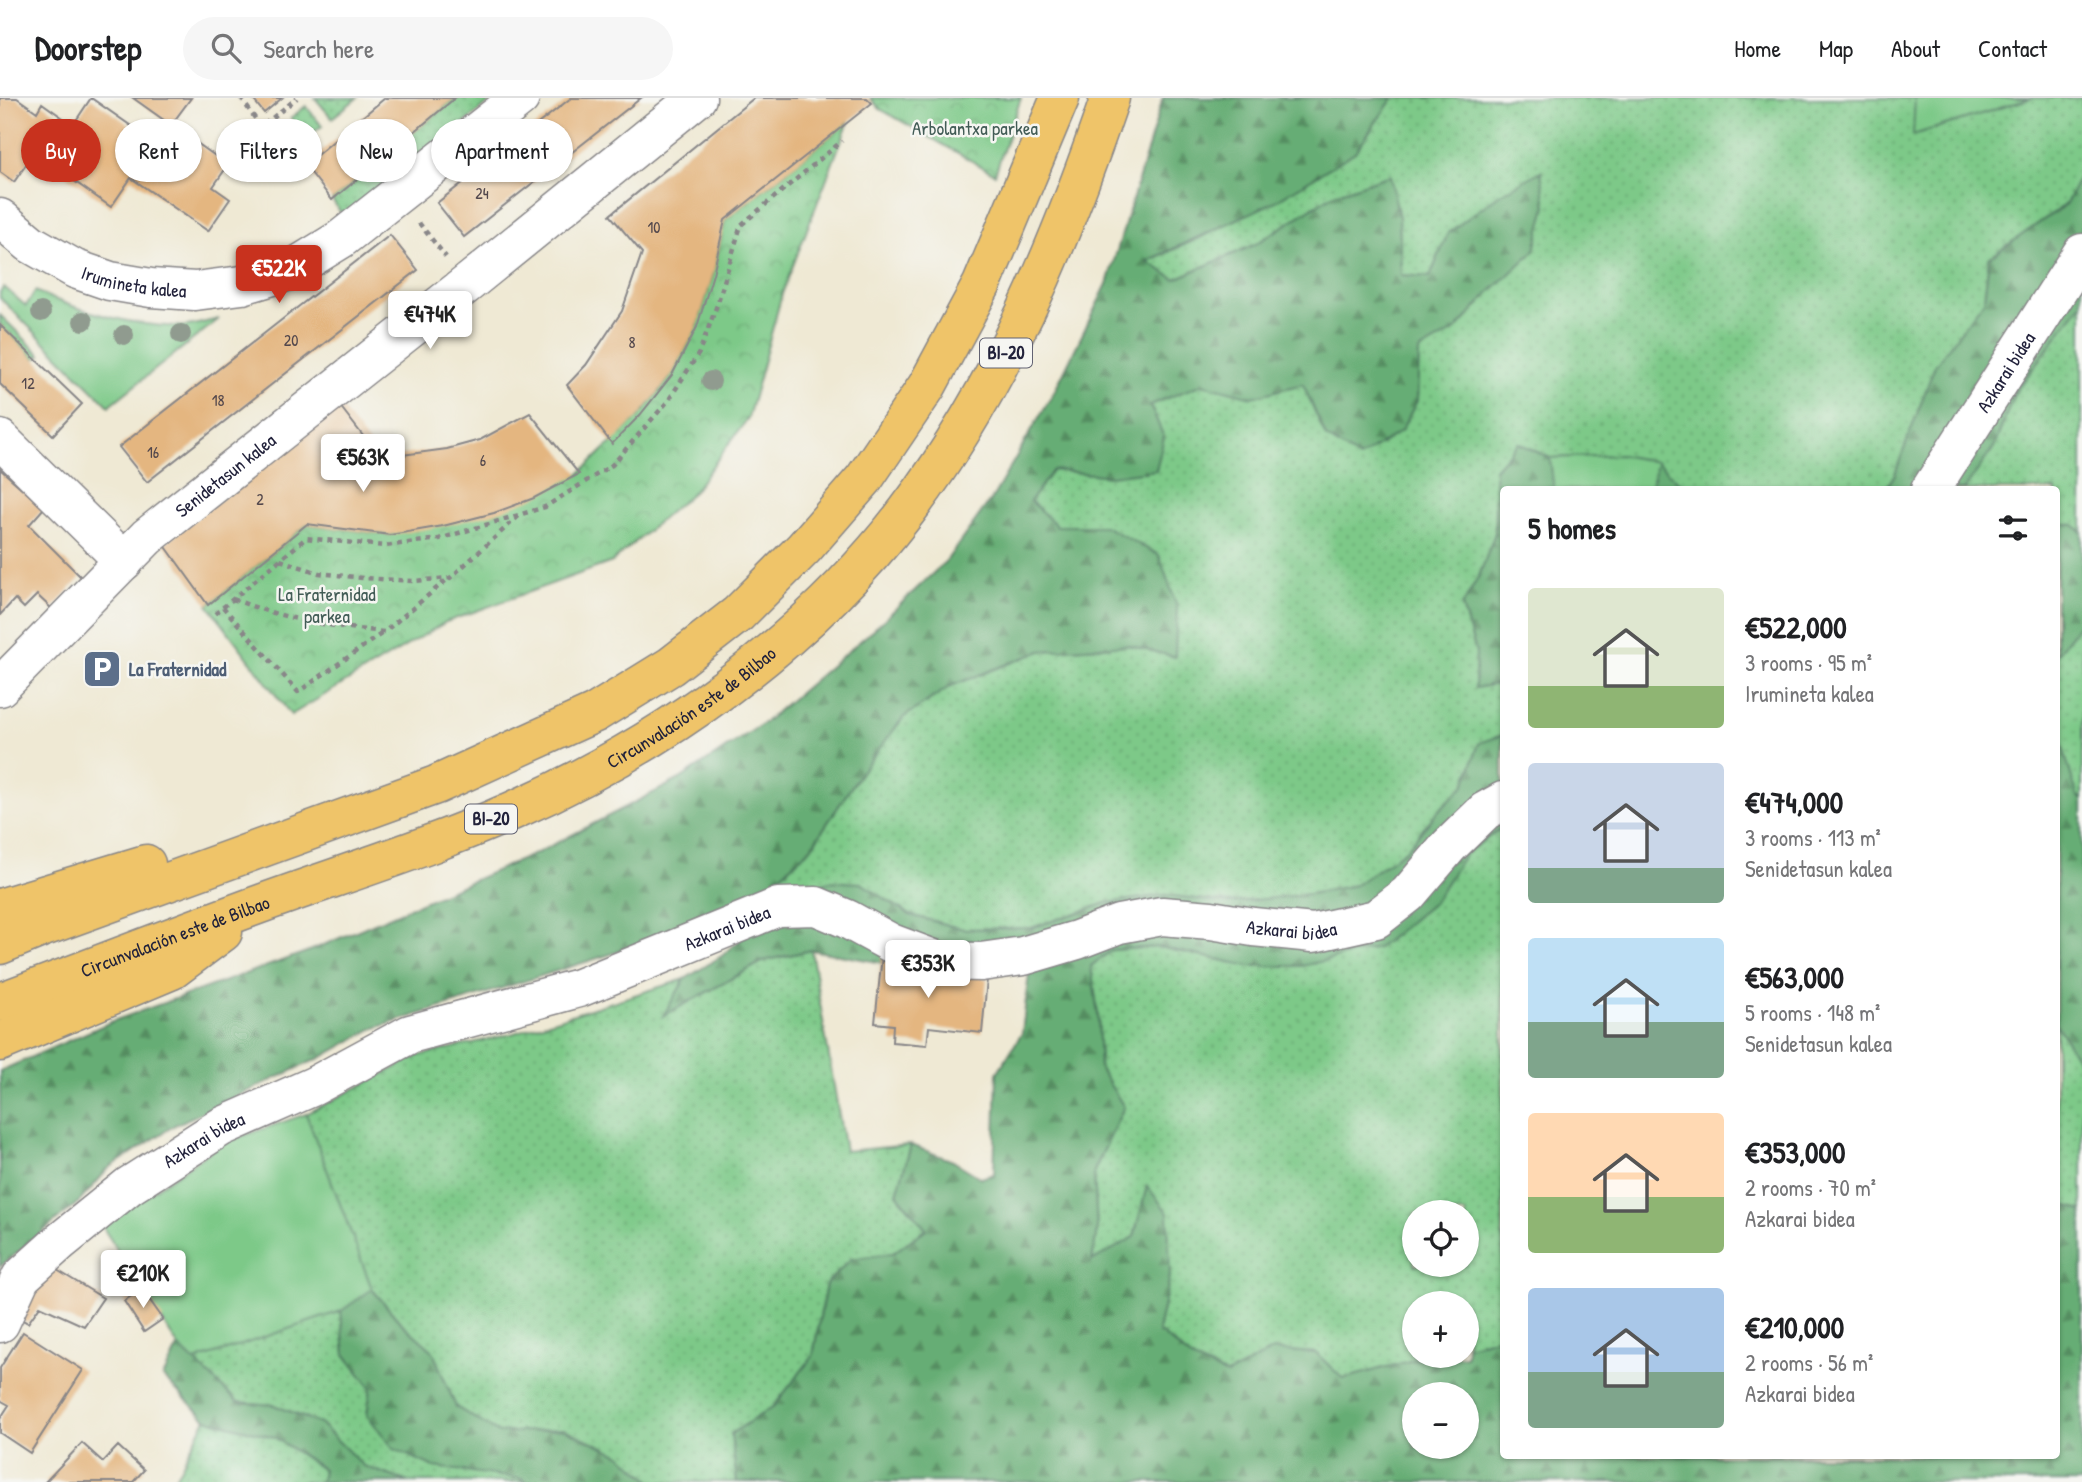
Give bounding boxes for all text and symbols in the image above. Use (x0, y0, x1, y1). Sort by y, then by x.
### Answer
search box (183, 17, 673, 80)
text: Doorstep (35, 26, 141, 70)
icon: search (207, 29, 245, 67)
text: Search here (263, 31, 374, 66)
text: Home (1734, 32, 1781, 64)
text: Map (1819, 32, 1853, 64)
text: About (1891, 32, 1940, 64)
text: Contact (1978, 32, 2047, 64)
park label: Arbolantxa parkea (912, 115, 1038, 141)
chip: Buy (21, 119, 101, 182)
chip: Rent (115, 119, 202, 182)
chip: Filters (216, 119, 322, 182)
chip: New (336, 119, 417, 182)
chip: Apartment (431, 119, 573, 182)
house number: 24 (475, 182, 489, 204)
house number: 10 (648, 216, 660, 238)
pin: €522K (230, 246, 328, 305)
text: €522K (252, 252, 306, 283)
street label: Irumineta kalea (78, 259, 188, 303)
pin: €474K (381, 292, 479, 351)
text: €474K (404, 298, 456, 329)
street label: Azkarai bidea (1970, 326, 2041, 417)
house number: 20 (284, 329, 298, 351)
house number: 8 (629, 331, 636, 353)
road number: BI-20 (980, 339, 1032, 368)
house number: 12 (21, 372, 35, 394)
house number: 18 (212, 389, 224, 411)
street label: Senidetasun kalea (170, 427, 282, 523)
pin: €563K (314, 434, 412, 494)
house number: 16 (147, 441, 159, 463)
text: €563K (337, 441, 389, 472)
house number: 6 (480, 449, 486, 471)
house number: 2 (256, 488, 264, 510)
text: 5 homes (1528, 508, 1616, 548)
icon: filters (1994, 509, 2032, 547)
park label: La Fraternidad parkea (278, 581, 376, 629)
text: €522,000 (1745, 607, 1847, 647)
icon: home (1584, 616, 1668, 700)
street label: Circunvalación este de Bilbao (602, 640, 782, 775)
text: 3 rooms · 95 m² (1745, 647, 1872, 678)
parking icon: La Fraternidad (81, 648, 123, 690)
place label: La Fraternidad (129, 656, 227, 682)
text: Irumineta kalea (1745, 678, 1874, 709)
text: €474,000 (1745, 782, 1843, 822)
icon: home (1584, 791, 1668, 875)
road number: BI-20 (465, 804, 517, 834)
text: 3 rooms · 113 m² (1745, 822, 1881, 853)
text: Senidetasun kalea (1745, 853, 1892, 884)
street label: Circunvalación este de Bilbao (77, 889, 273, 983)
street label: Azkarai bidea (680, 898, 775, 957)
street label: Azkarai bidea (1244, 913, 1340, 946)
pin: €353K (879, 940, 977, 1000)
text: €353K (901, 947, 955, 978)
text: €563,000 (1745, 957, 1844, 997)
icon: home (1584, 966, 1668, 1050)
text: 5 rooms · 148 m² (1745, 997, 1880, 1028)
text: Senidetasun kalea (1745, 1028, 1892, 1059)
street label: Azkarai bidea (158, 1105, 249, 1174)
text: €353,000 (1745, 1132, 1845, 1172)
icon: home (1584, 1141, 1668, 1225)
text: 2 rooms · 70 m² (1745, 1172, 1876, 1203)
map controls (1402, 1200, 1479, 1459)
button: locate (1402, 1200, 1479, 1277)
text: Azkarai bidea (1745, 1203, 1855, 1234)
pin: €210K (94, 1250, 192, 1310)
text: €210K (117, 1257, 169, 1288)
button: + (1402, 1291, 1479, 1368)
text: €210,000 (1745, 1307, 1844, 1347)
icon: home (1584, 1316, 1668, 1400)
text: 2 rooms · 56 m² (1745, 1347, 1873, 1378)
text: Azkarai bidea (1745, 1378, 1855, 1409)
button: − (1402, 1382, 1479, 1459)

